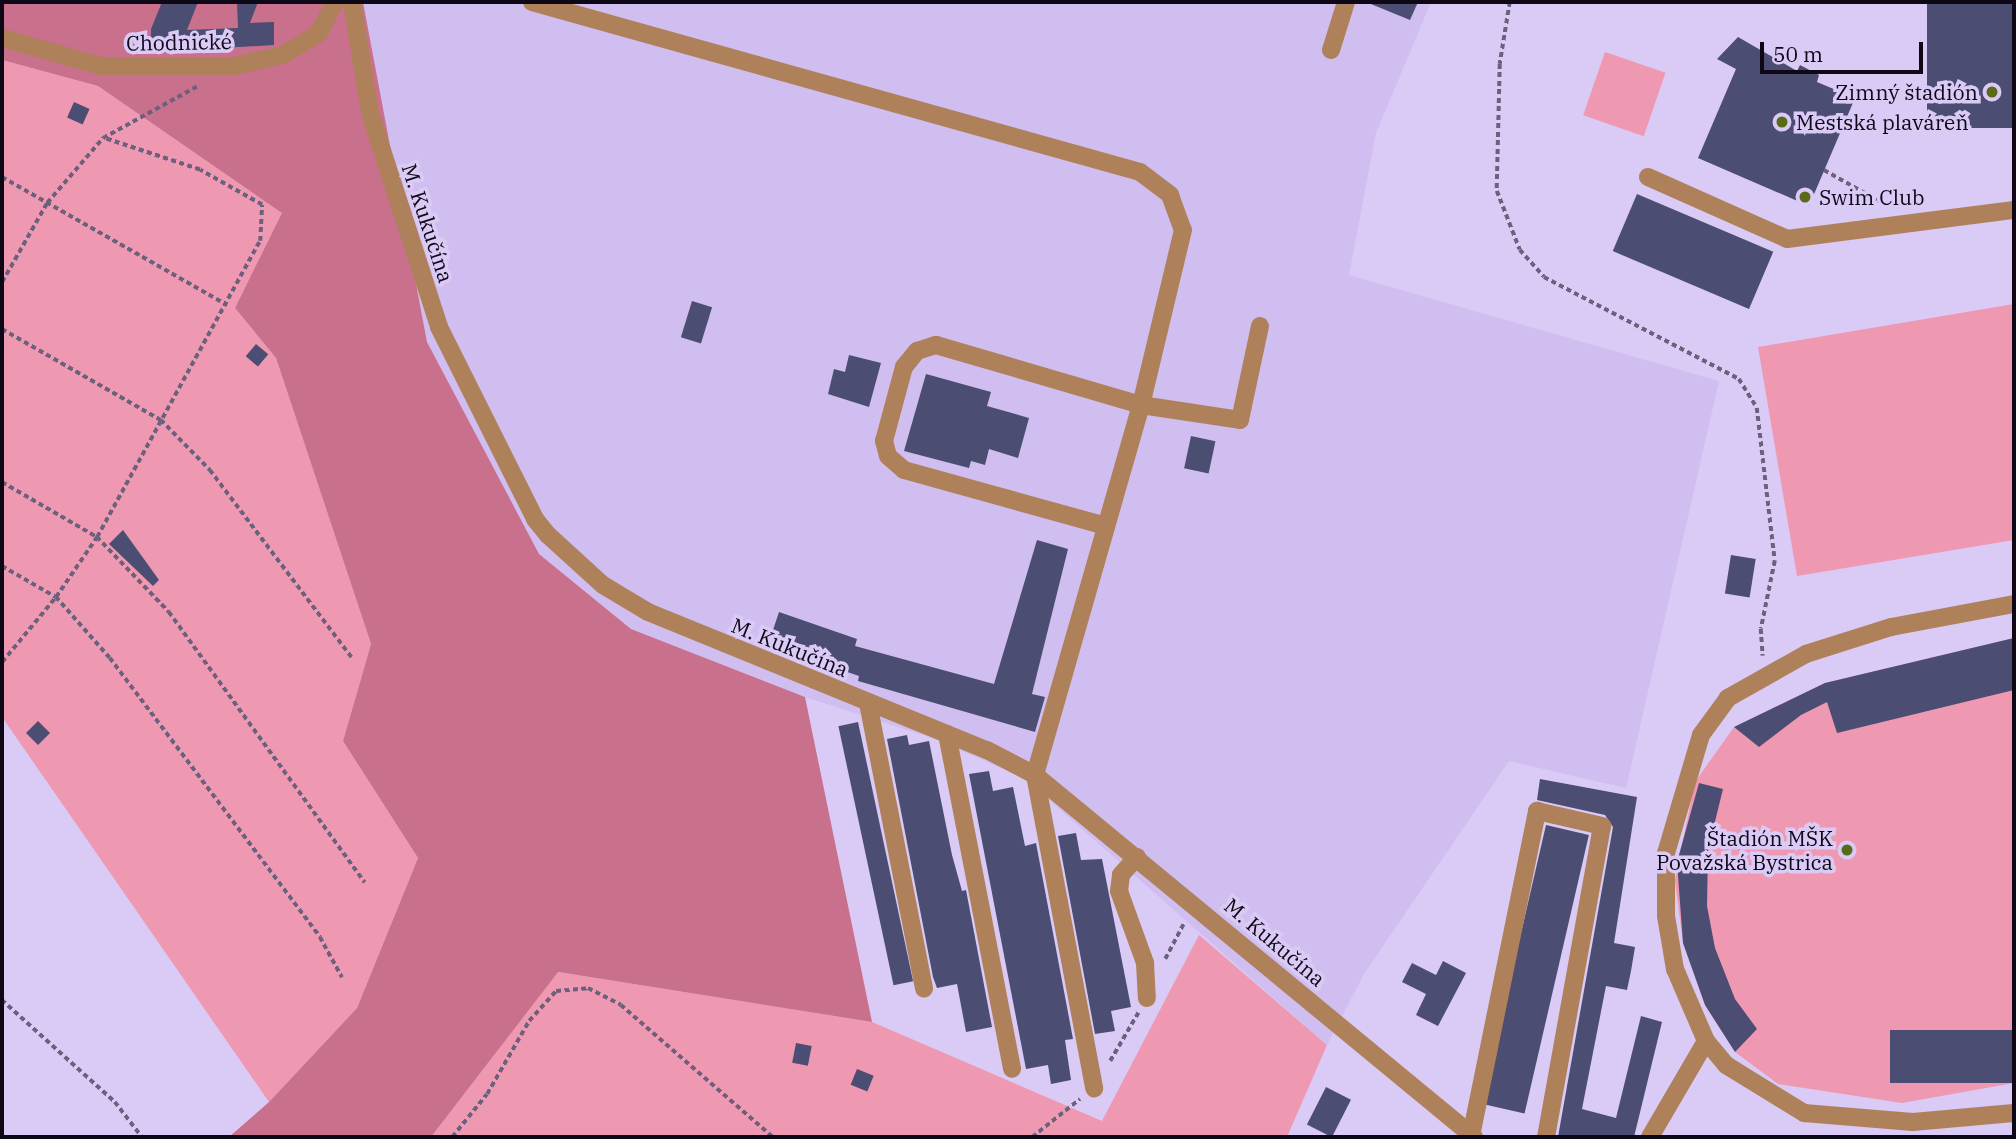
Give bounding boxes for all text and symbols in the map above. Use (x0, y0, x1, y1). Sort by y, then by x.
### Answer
street label: Chodnické (126, 28, 232, 56)
scale bar (1764, 28, 1927, 72)
text: 50 m (1773, 40, 1823, 68)
place label: Zimný štadión (1835, 79, 1978, 105)
marker: Zimný štadión (1984, 84, 2000, 100)
place label: Mestská plaváreň (1796, 109, 1969, 135)
marker: Mestská plaváreň (1774, 114, 1790, 130)
street label: M. Kukučína (397, 160, 459, 286)
place label: Swim Club (1819, 184, 1925, 210)
marker: Swim Club (1797, 189, 1813, 205)
street label: M. Kukučína (728, 612, 852, 682)
place label: Štadión MŠK Považská Bystrica (1656, 825, 1833, 875)
marker: Štadión MŠK Považská Bystrica (1839, 842, 1855, 858)
street label: M. Kukučína (1220, 893, 1330, 991)

